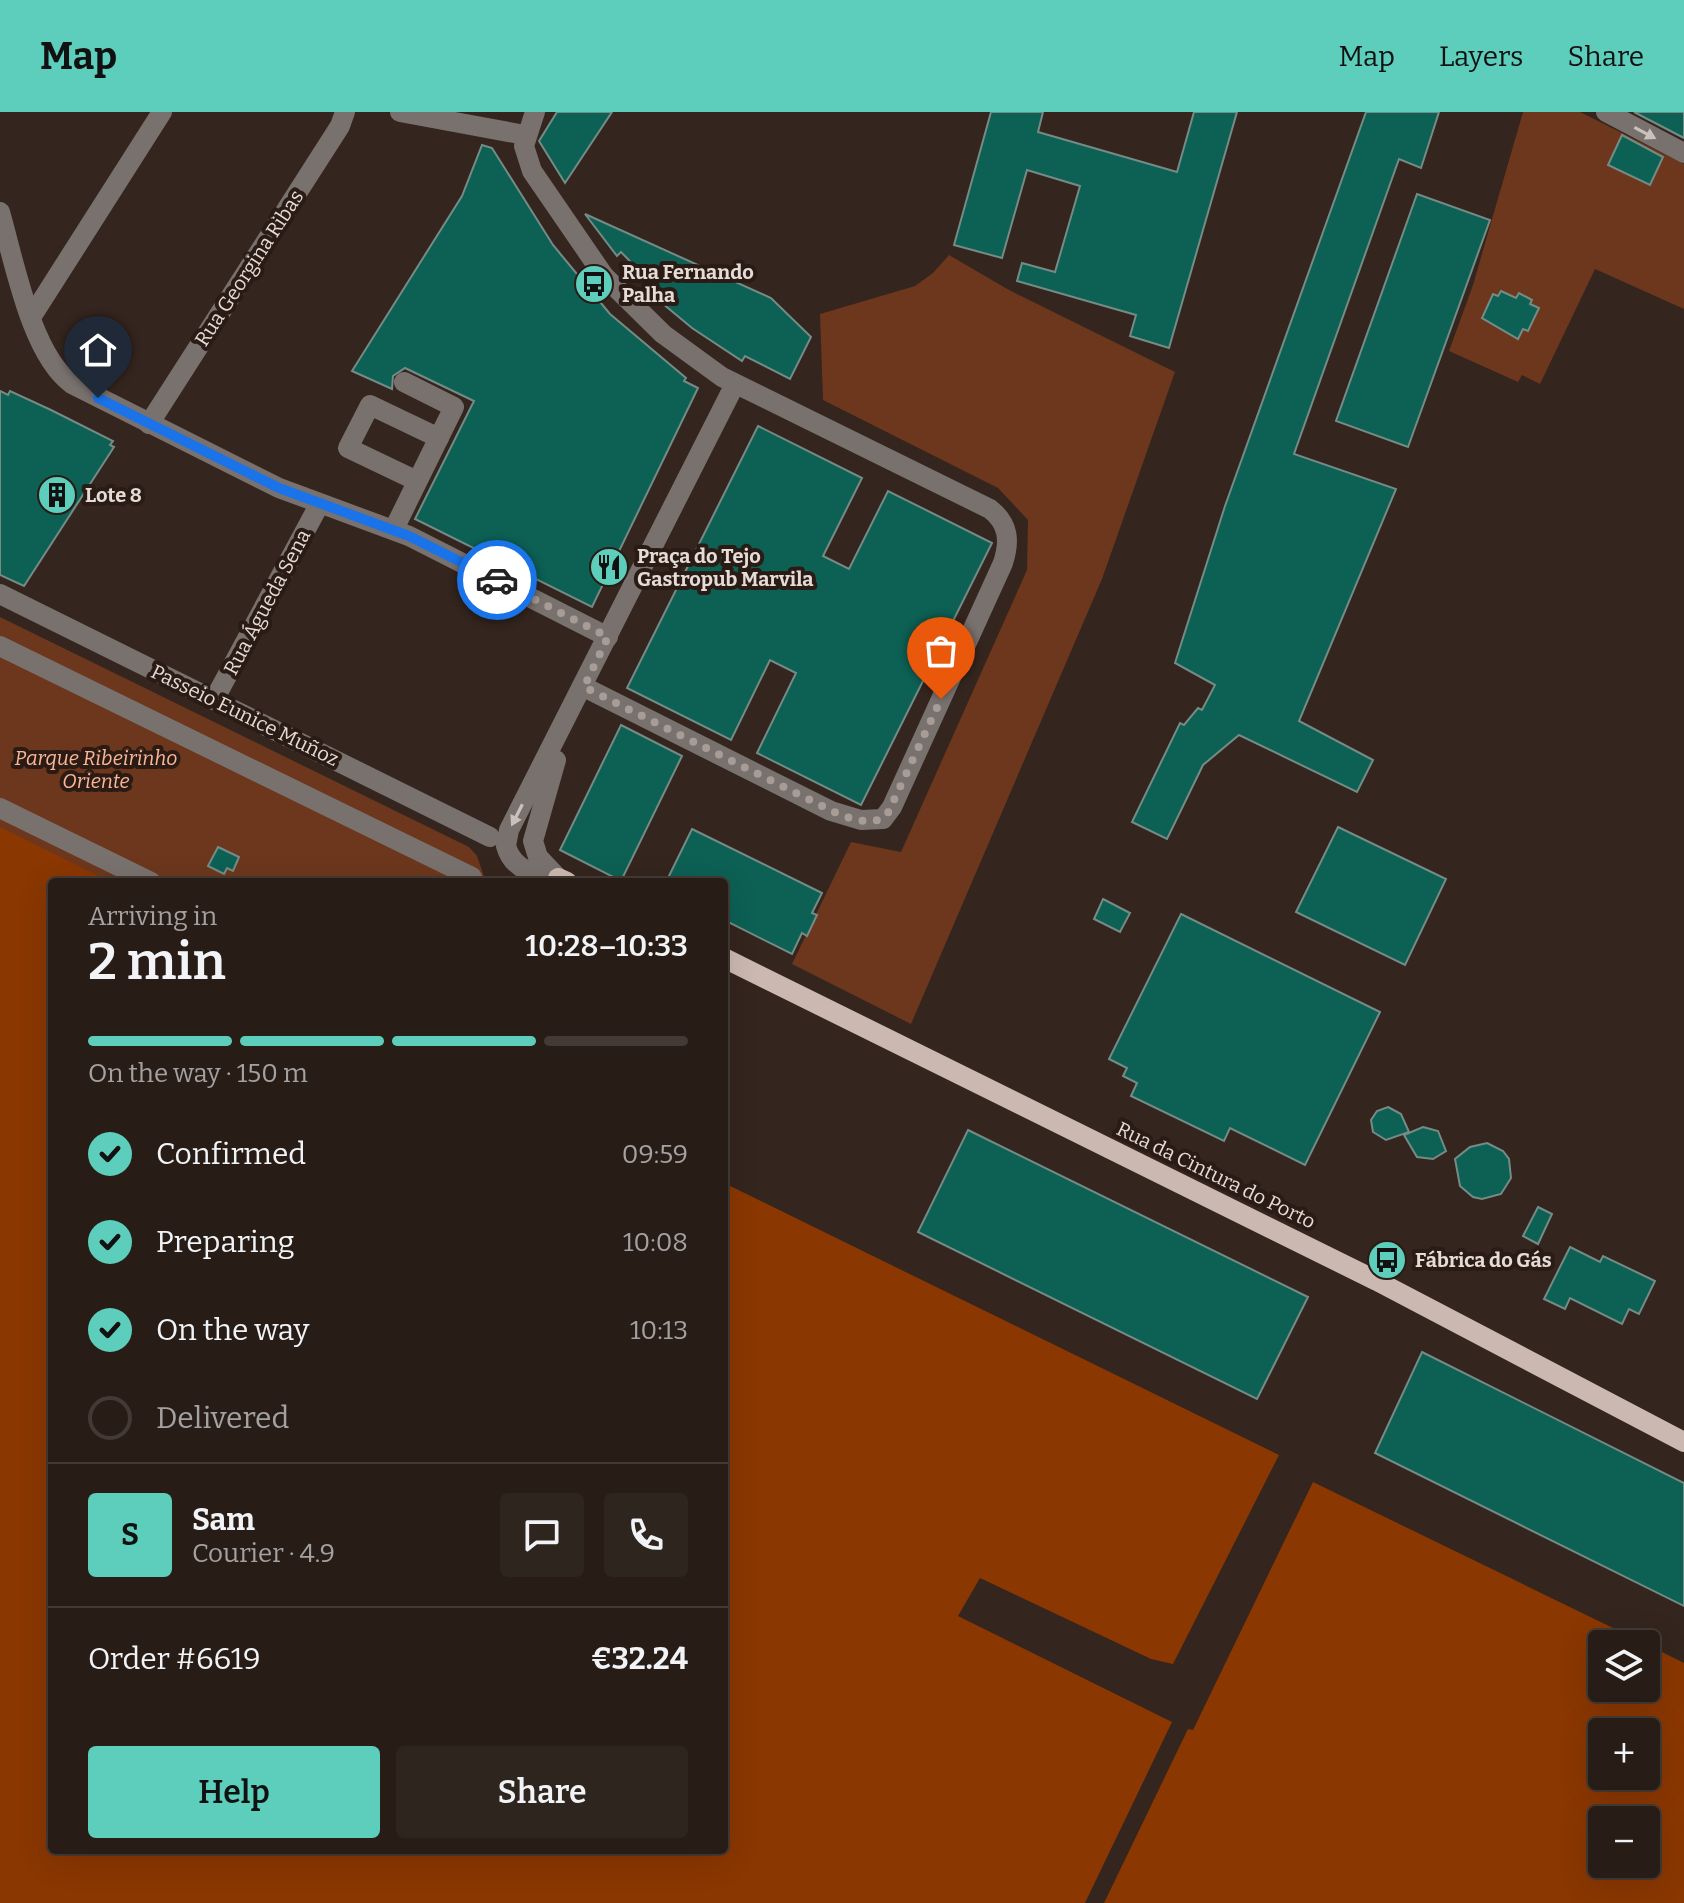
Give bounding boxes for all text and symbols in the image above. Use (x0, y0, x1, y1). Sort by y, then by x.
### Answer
text: Map (40, 33, 117, 79)
text: Map (1338, 40, 1395, 73)
text: Layers (1439, 40, 1523, 73)
text: Share (1567, 40, 1644, 73)
one-way arrow (1634, 126, 1657, 139)
street label: Rua Georgina Ribas (190, 185, 308, 351)
place label: Rua Fernando Palha (622, 260, 754, 307)
bus stop icon: Rua Fernando Palha (573, 263, 615, 305)
pin (64, 316, 132, 398)
icon: home (76, 328, 120, 372)
building icon: Lote 8 (36, 474, 78, 516)
place label: Lote 8 (85, 483, 142, 507)
street label: Rua Águeda Sena (219, 525, 315, 679)
courier (457, 540, 537, 620)
place label: Praça do Tejo Gastropub Marvila (637, 544, 814, 591)
restaurant icon: Praça do Tejo Gastropub Marvila (588, 546, 630, 588)
icon: car (475, 558, 519, 602)
pin (907, 617, 975, 699)
icon: bag (919, 629, 963, 673)
street label: Passeio Eunice Muñoz (147, 659, 343, 771)
park label: Parque Ribeirinho Oriente (15, 746, 177, 793)
one-way arrow (510, 803, 523, 826)
text: Arriving in (88, 901, 217, 932)
text: 10:28–10:33 (525, 928, 688, 964)
text: 2 min (88, 930, 226, 993)
text: On the way · 150 m (88, 1058, 308, 1089)
street label: Rua da Cintura do Porto (1113, 1116, 1319, 1234)
icon: check (88, 1132, 132, 1176)
text: Confirmed (156, 1136, 306, 1172)
text: 09:59 (622, 1139, 688, 1170)
icon: check (88, 1220, 132, 1264)
text: Preparing (156, 1224, 294, 1260)
text: 10:08 (623, 1227, 688, 1258)
bus stop icon: Fábrica do Gás (1366, 1239, 1408, 1281)
place label: Fábrica do Gás (1415, 1248, 1552, 1272)
icon: check (88, 1308, 132, 1352)
text: On the way (156, 1312, 309, 1348)
text: 10:13 (630, 1315, 688, 1346)
text: Delivered (156, 1400, 289, 1436)
button: chat (500, 1493, 584, 1577)
button: phone (604, 1493, 688, 1577)
text: Sam (192, 1502, 255, 1538)
text: S (121, 1517, 139, 1553)
text: Courier · 4.9 (192, 1538, 335, 1569)
map controls (1588, 1630, 1660, 1878)
button: layers (1588, 1630, 1660, 1702)
text: Order #6619 (88, 1641, 261, 1677)
text: €32.24 (591, 1641, 688, 1677)
button: + (1588, 1718, 1660, 1790)
button: Help (88, 1746, 380, 1838)
button: Share (396, 1746, 688, 1838)
button: − (1588, 1806, 1660, 1878)

